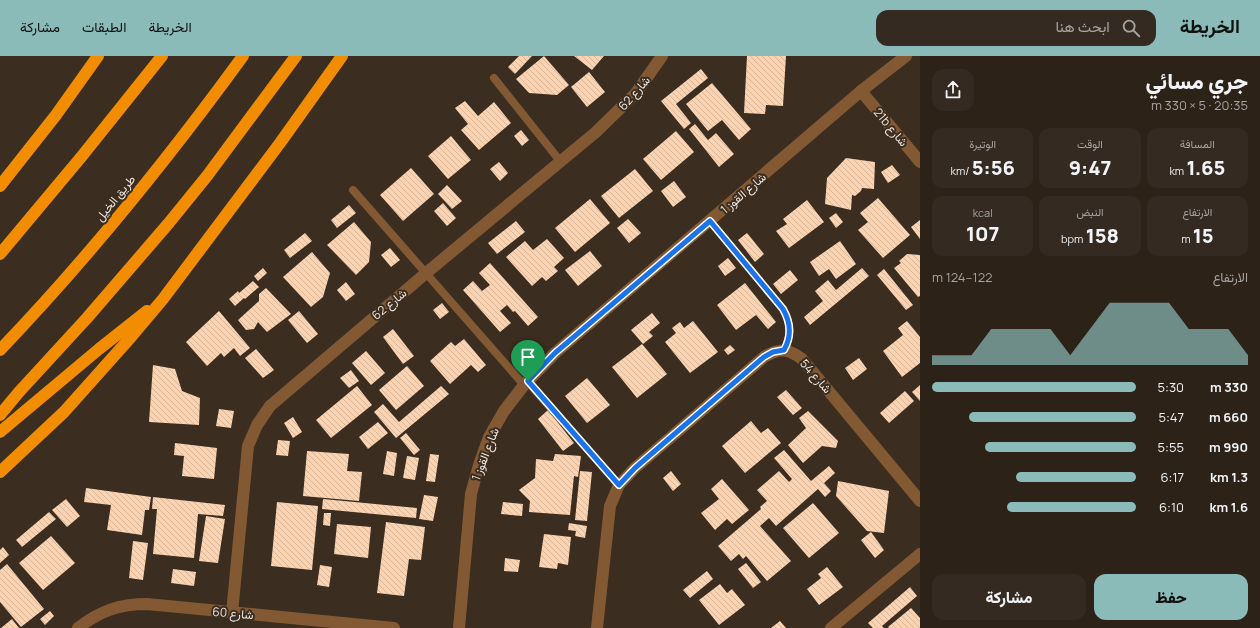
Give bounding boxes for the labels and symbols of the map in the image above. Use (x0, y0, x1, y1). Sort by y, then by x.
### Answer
street label: شارع 62 (614, 72, 655, 115)
street label: 21b شارع (869, 104, 912, 150)
street label: شارع القوز 1 (717, 168, 770, 218)
street label: طريق الخيل (91, 171, 139, 225)
street label: شارع 62 (368, 284, 411, 324)
pin (511, 340, 545, 381)
street label: شارع 54 (796, 355, 836, 398)
street label: شارع القوز 1 (467, 425, 504, 483)
street label: شارع 60 (212, 603, 254, 624)

